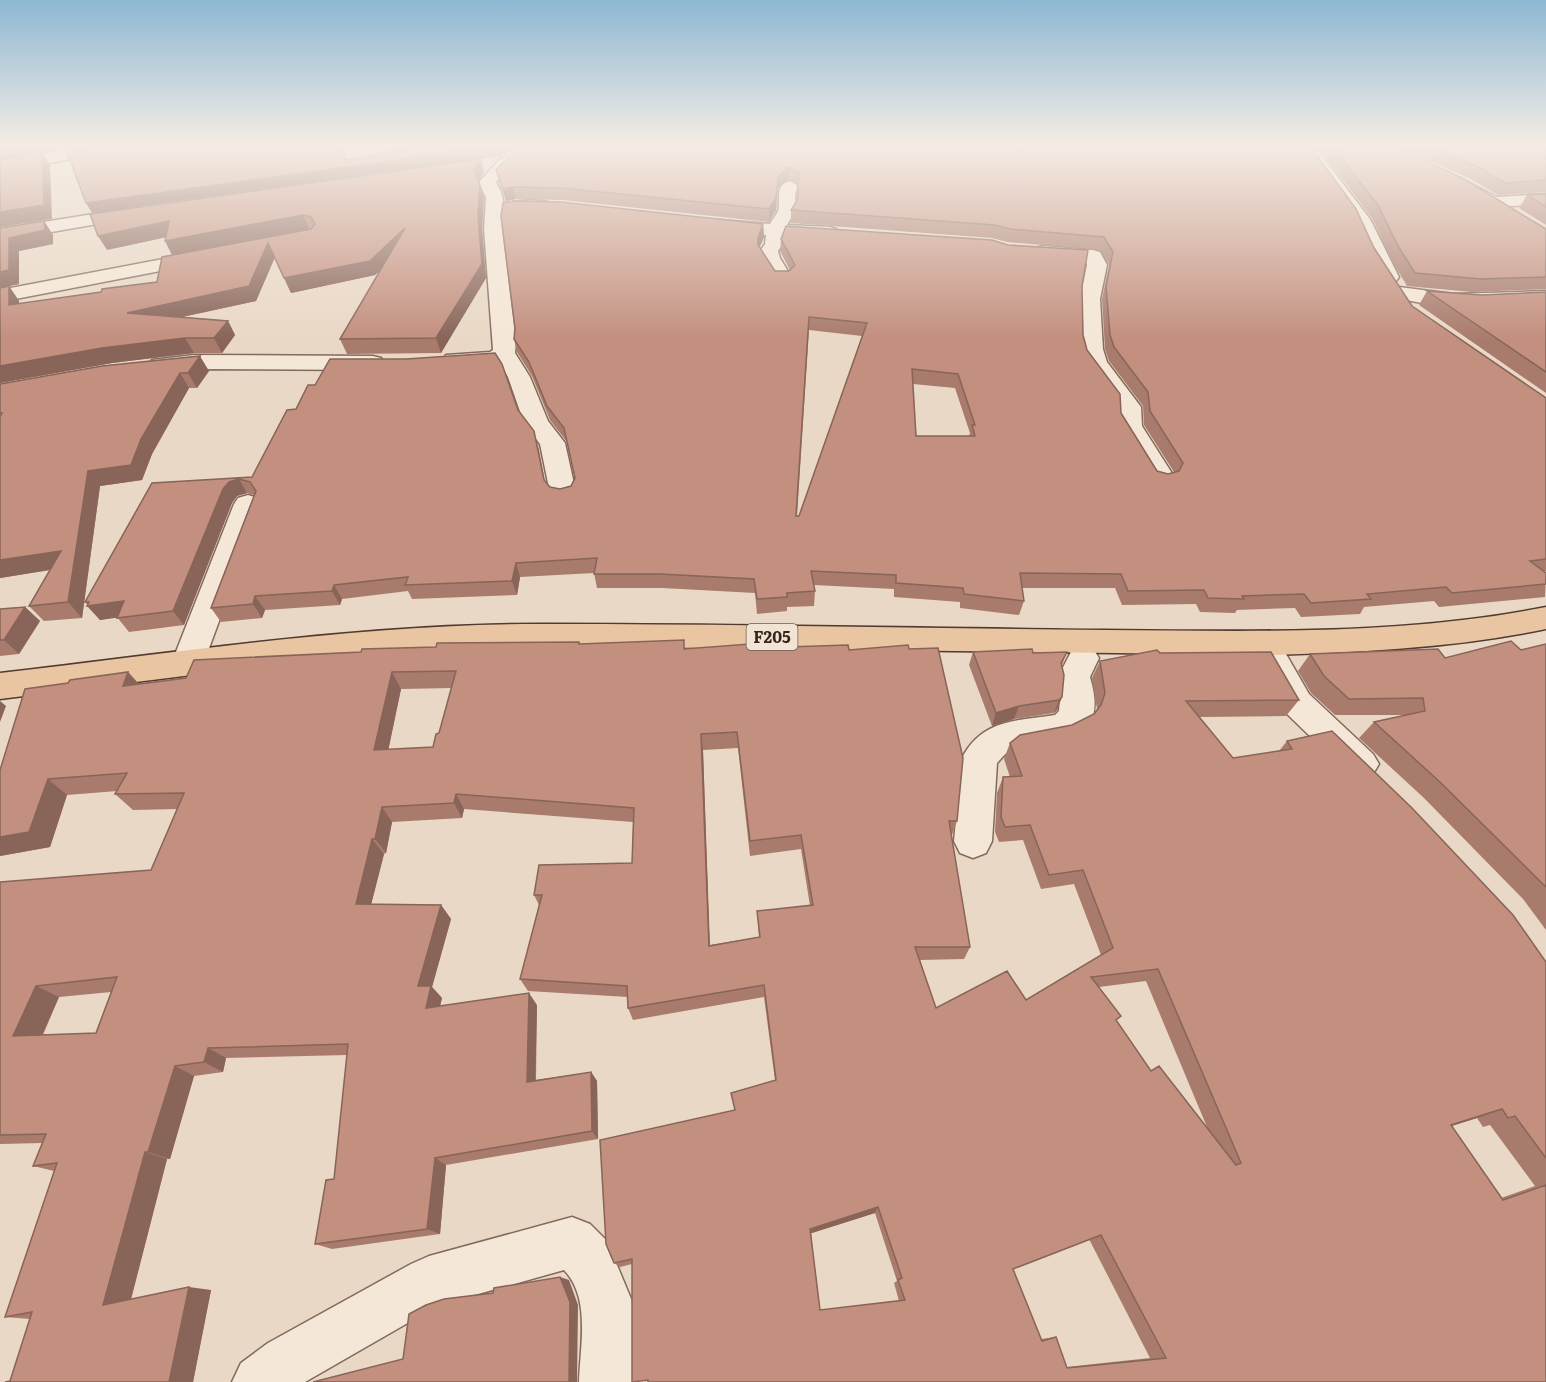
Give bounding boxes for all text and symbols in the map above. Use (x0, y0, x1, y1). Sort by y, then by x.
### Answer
road number: F205 (746, 624, 798, 650)

